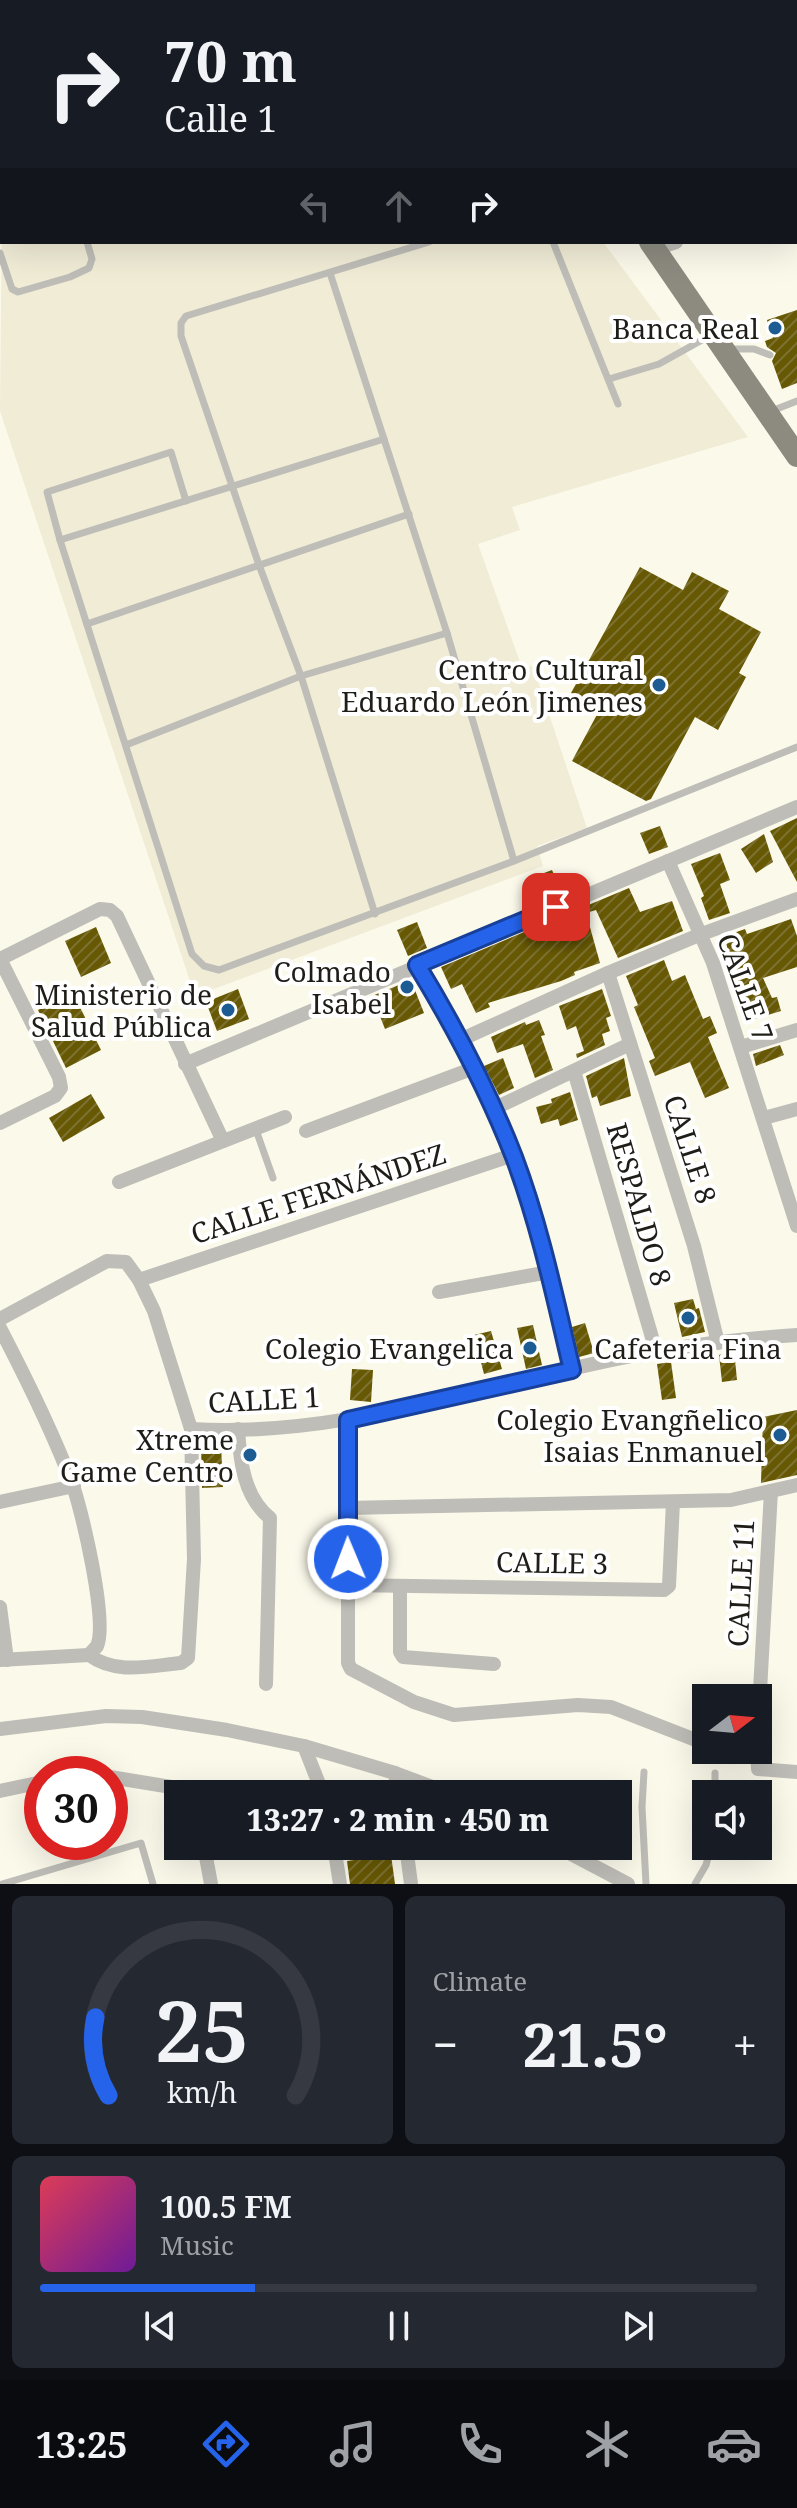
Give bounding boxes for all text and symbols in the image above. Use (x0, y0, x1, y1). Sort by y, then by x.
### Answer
text: 70 m (164, 22, 297, 98)
icon: right (32, 32, 136, 136)
text: Calle 1 (164, 94, 277, 143)
icon: left (293, 184, 337, 228)
icon: ahead (377, 184, 421, 228)
icon: right (461, 184, 505, 228)
place label: Banca Real (612, 309, 759, 347)
marker: Banca Real (766, 319, 784, 337)
place label: Centro Cultural Eduardo León Jimenes (341, 650, 643, 720)
marker: Centro Cultural Eduardo León Jimenes (650, 676, 668, 694)
pin (522, 873, 590, 941)
icon: arrive (534, 885, 578, 929)
street label: CALLE 7 (709, 928, 783, 1046)
place label: Colmado Isabel (273, 952, 391, 1022)
place label: Ministerio de Salud Pública (31, 975, 212, 1045)
marker: Colmado Isabel (398, 978, 416, 996)
marker: Ministerio de Salud Pública (219, 1001, 237, 1019)
street label: CALLE 8 (656, 1090, 726, 1208)
street label: RESPALDO 8 (599, 1118, 681, 1290)
street label: CALLE FERNÁNDEZ (186, 1134, 450, 1252)
marker: Cafeteria Fina (679, 1309, 697, 1327)
place label: Colegio Evangelica (265, 1329, 514, 1367)
place label: Cafeteria Fina (594, 1329, 782, 1367)
marker: Colegio Evangelica (521, 1339, 539, 1357)
street label: CALLE 1 (207, 1377, 321, 1421)
place label: Colegio Evangñelico Isaias Enmanuel (496, 1400, 764, 1470)
place label: Xtreme Game Centro (60, 1420, 234, 1490)
marker: Colegio Evangñelico Isaias Enmanuel (771, 1426, 789, 1444)
marker: Xtreme Game Centro (241, 1446, 259, 1464)
position arrow (306, 1517, 390, 1601)
street label: CALLE 11 (718, 1518, 762, 1648)
street label: CALLE 3 (496, 1542, 608, 1582)
north arrow (692, 1684, 772, 1764)
map controls (692, 1684, 772, 1860)
speed limit sign: 30 (24, 1756, 128, 1860)
button: sound (692, 1780, 772, 1860)
text: 13:27 · 2 min · 450 m (247, 1799, 549, 1840)
text: Climate (433, 1963, 527, 1999)
text: 25 (155, 1973, 249, 2086)
text: 21.5° (523, 2003, 668, 2085)
text: − (433, 2014, 458, 2074)
text: + (732, 2014, 757, 2074)
text: km/h (167, 2072, 237, 2111)
text: 100.5 FM (160, 2186, 292, 2227)
text: Music (160, 2227, 234, 2263)
icon: previous (138, 2304, 182, 2348)
icon: pause (377, 2304, 421, 2348)
icon: next (616, 2304, 660, 2348)
icon: directions (198, 2416, 254, 2472)
icon: music (325, 2416, 381, 2472)
icon: phone (452, 2416, 508, 2472)
icon: climate (579, 2416, 635, 2472)
icon: car (706, 2416, 762, 2472)
text: 13:25 (35, 2420, 128, 2469)

